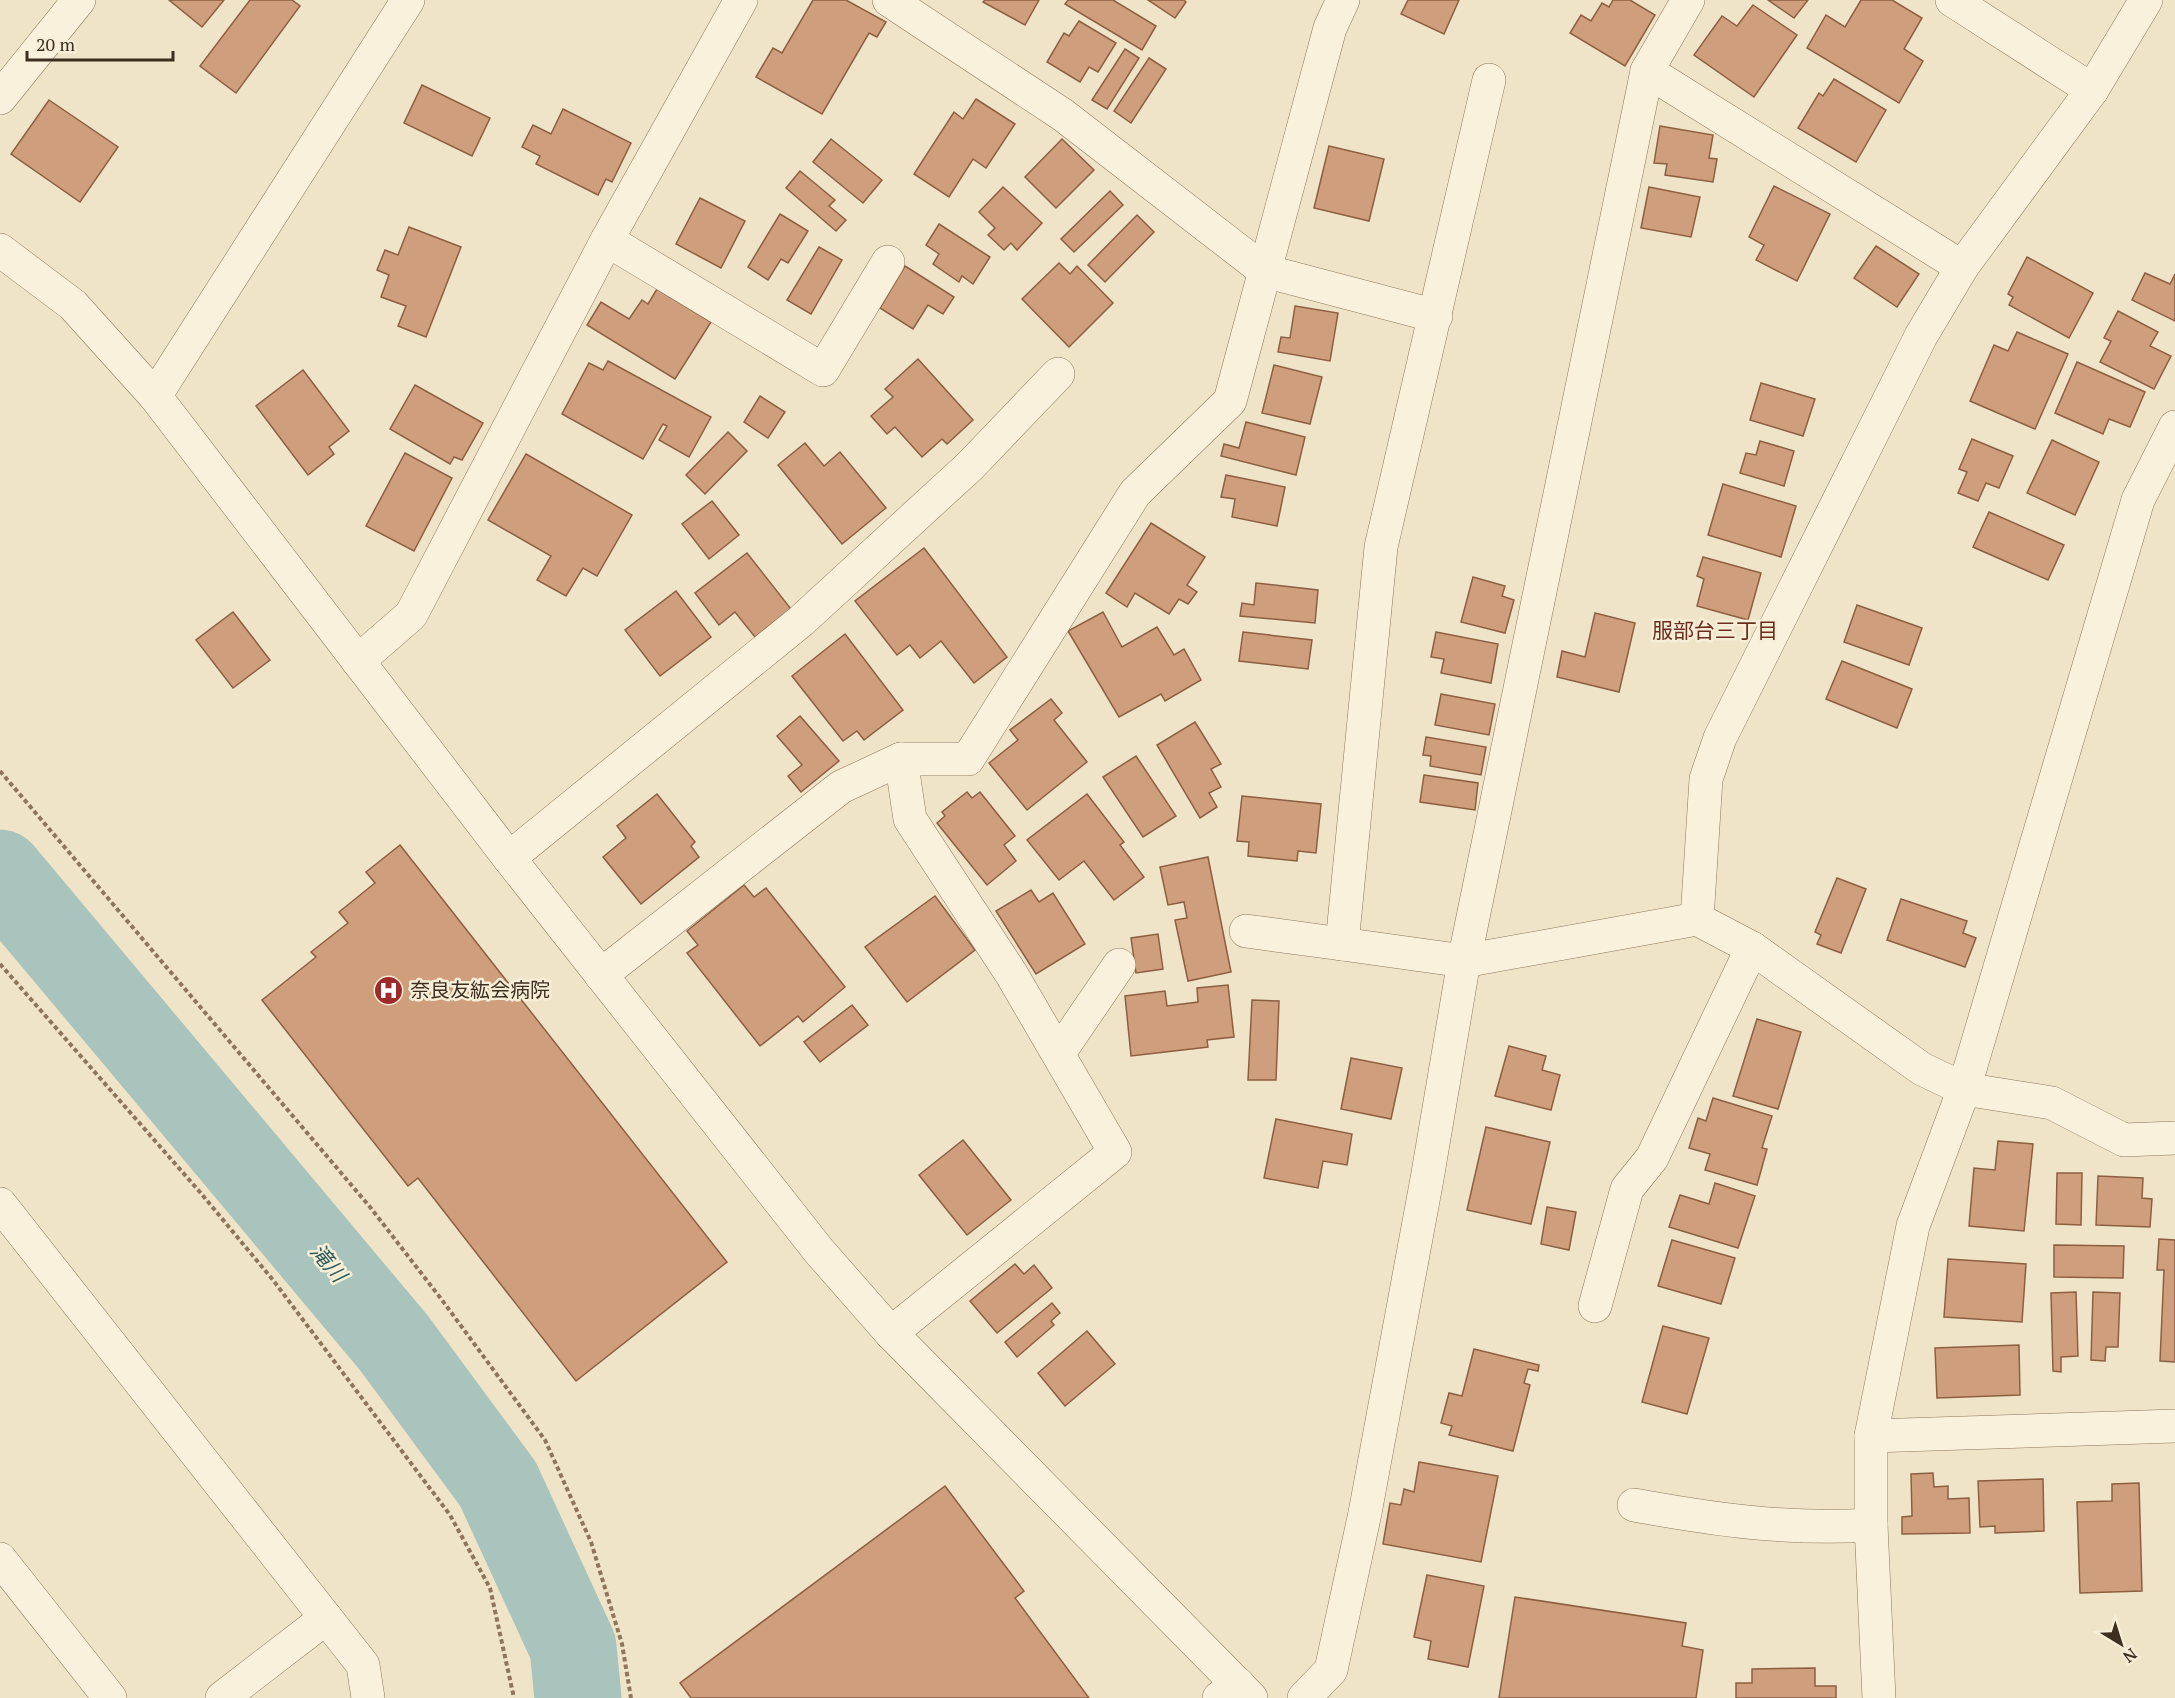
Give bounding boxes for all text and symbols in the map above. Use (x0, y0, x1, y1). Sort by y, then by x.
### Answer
scale bar (27, 24, 172, 62)
text: 20 m (36, 32, 76, 56)
district label: 服部台三丁目 (1652, 616, 1778, 644)
hospital icon: 奈良友紘会病院 (373, 974, 405, 1006)
place label: 奈良友紘会病院 (410, 976, 550, 1003)
water label: 滝川 (305, 1237, 354, 1289)
north arrow (2091, 1614, 2151, 1674)
text: N (2119, 1643, 2142, 1668)

